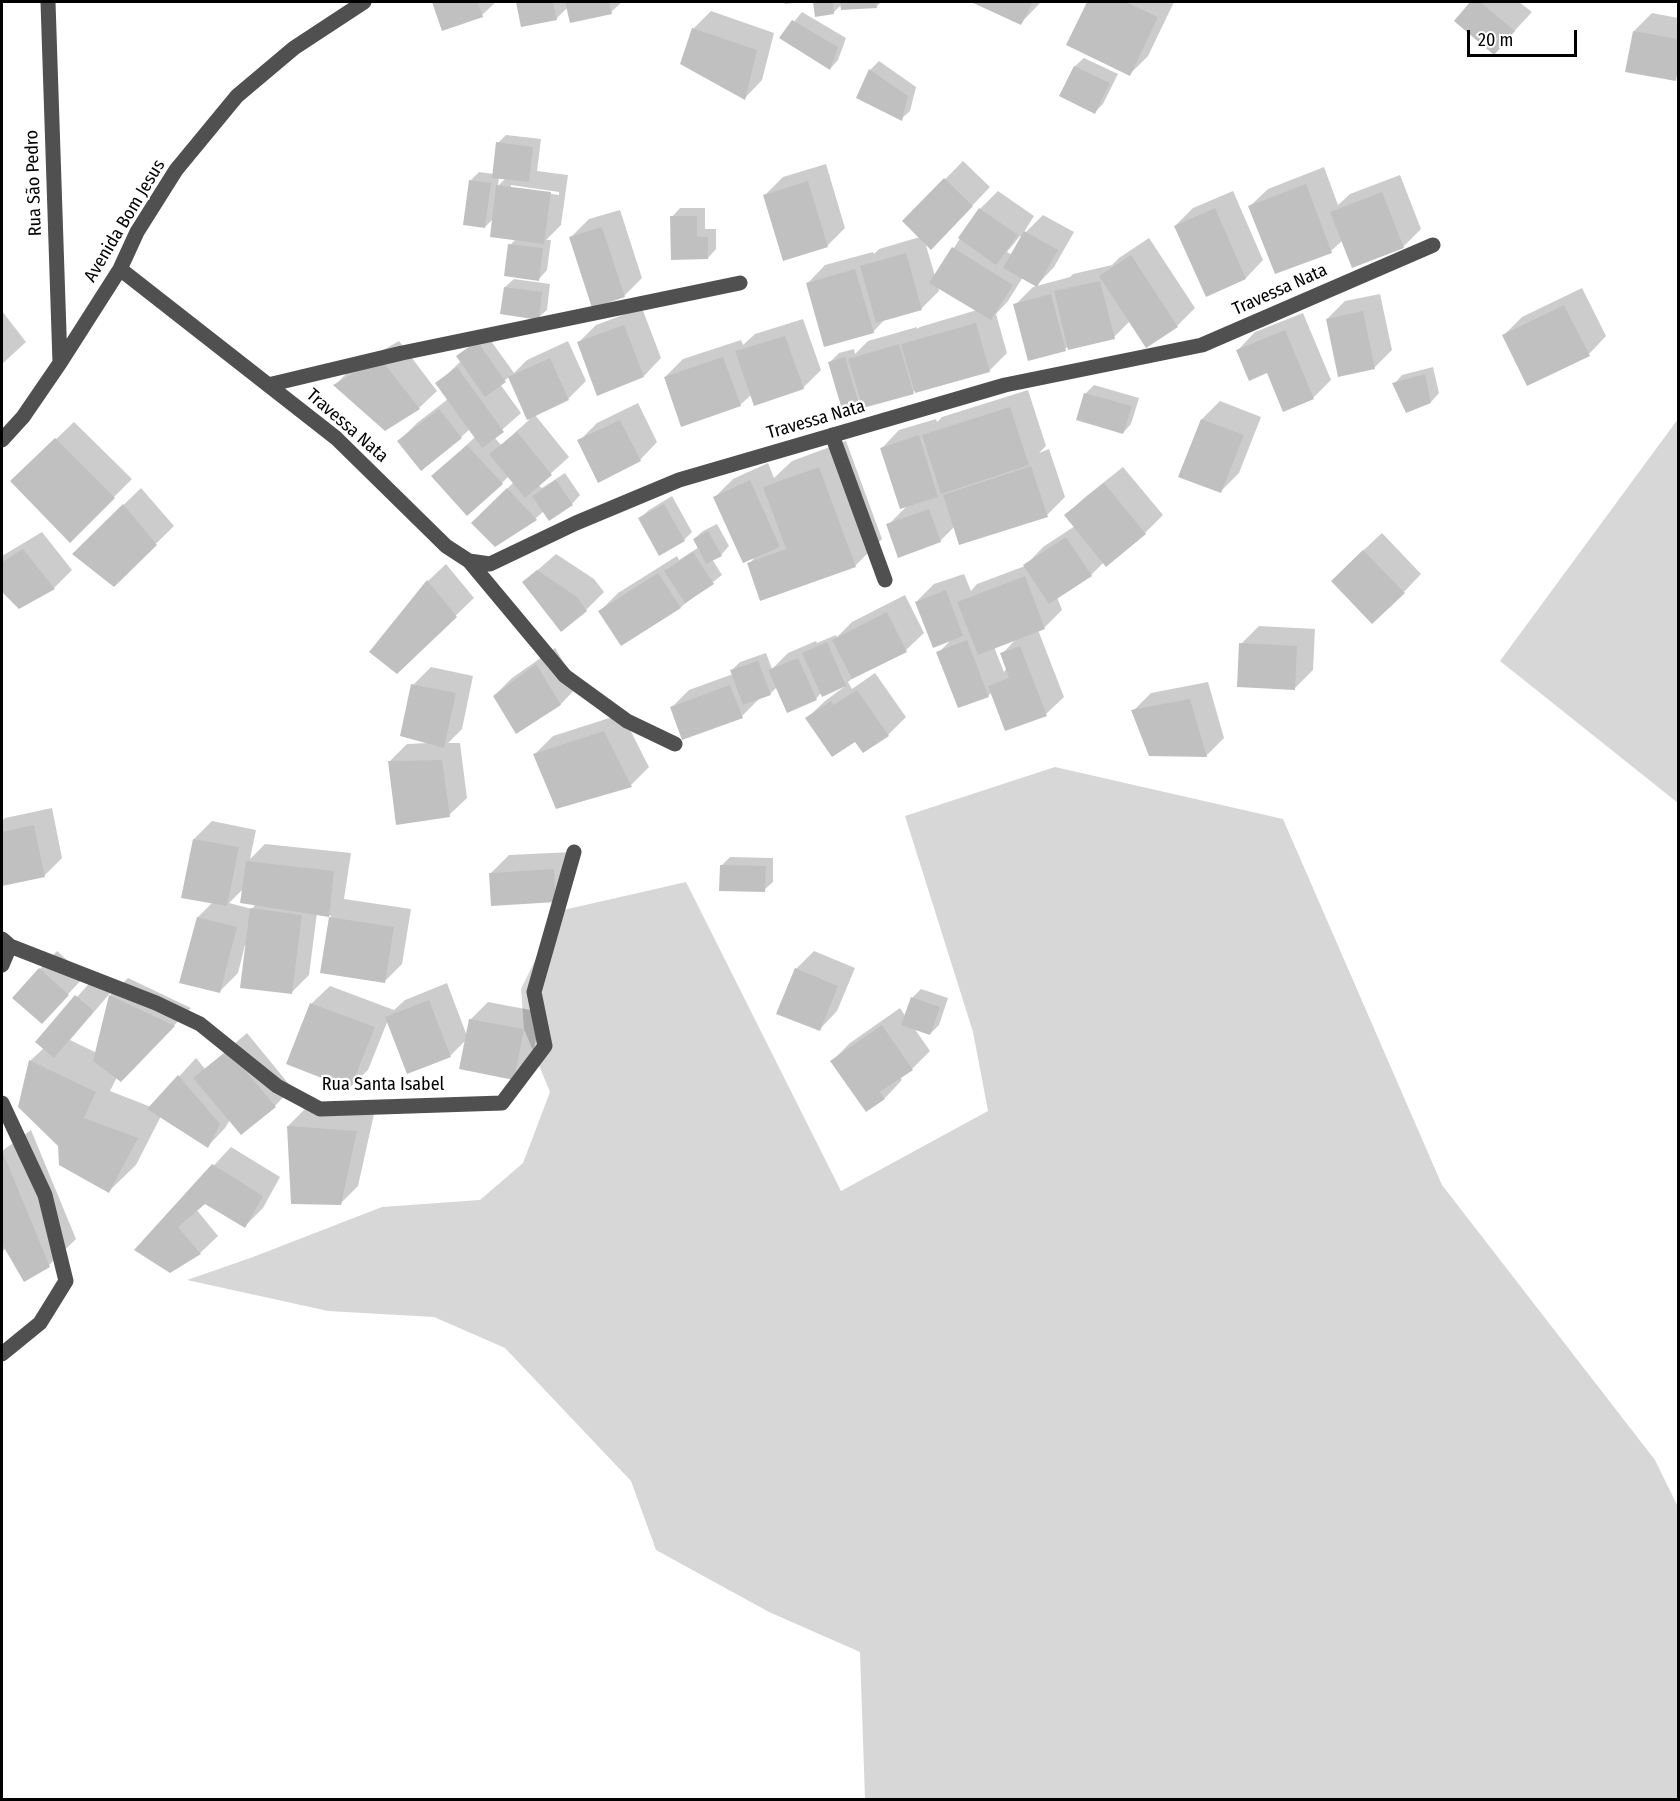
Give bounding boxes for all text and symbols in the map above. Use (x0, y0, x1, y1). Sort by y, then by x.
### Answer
scale bar (1470, 18, 1580, 56)
text: 20 m (1478, 29, 1513, 51)
street label: Rua São Pedro (21, 129, 47, 237)
street label: Avenida Bom Jesus (80, 156, 170, 286)
street label: Travessa Nata (1229, 260, 1331, 320)
street label: Travessa Nata (302, 385, 392, 467)
street label: Travessa Nata (764, 396, 868, 444)
street label: Rua Santa Isabel (322, 1074, 444, 1096)

